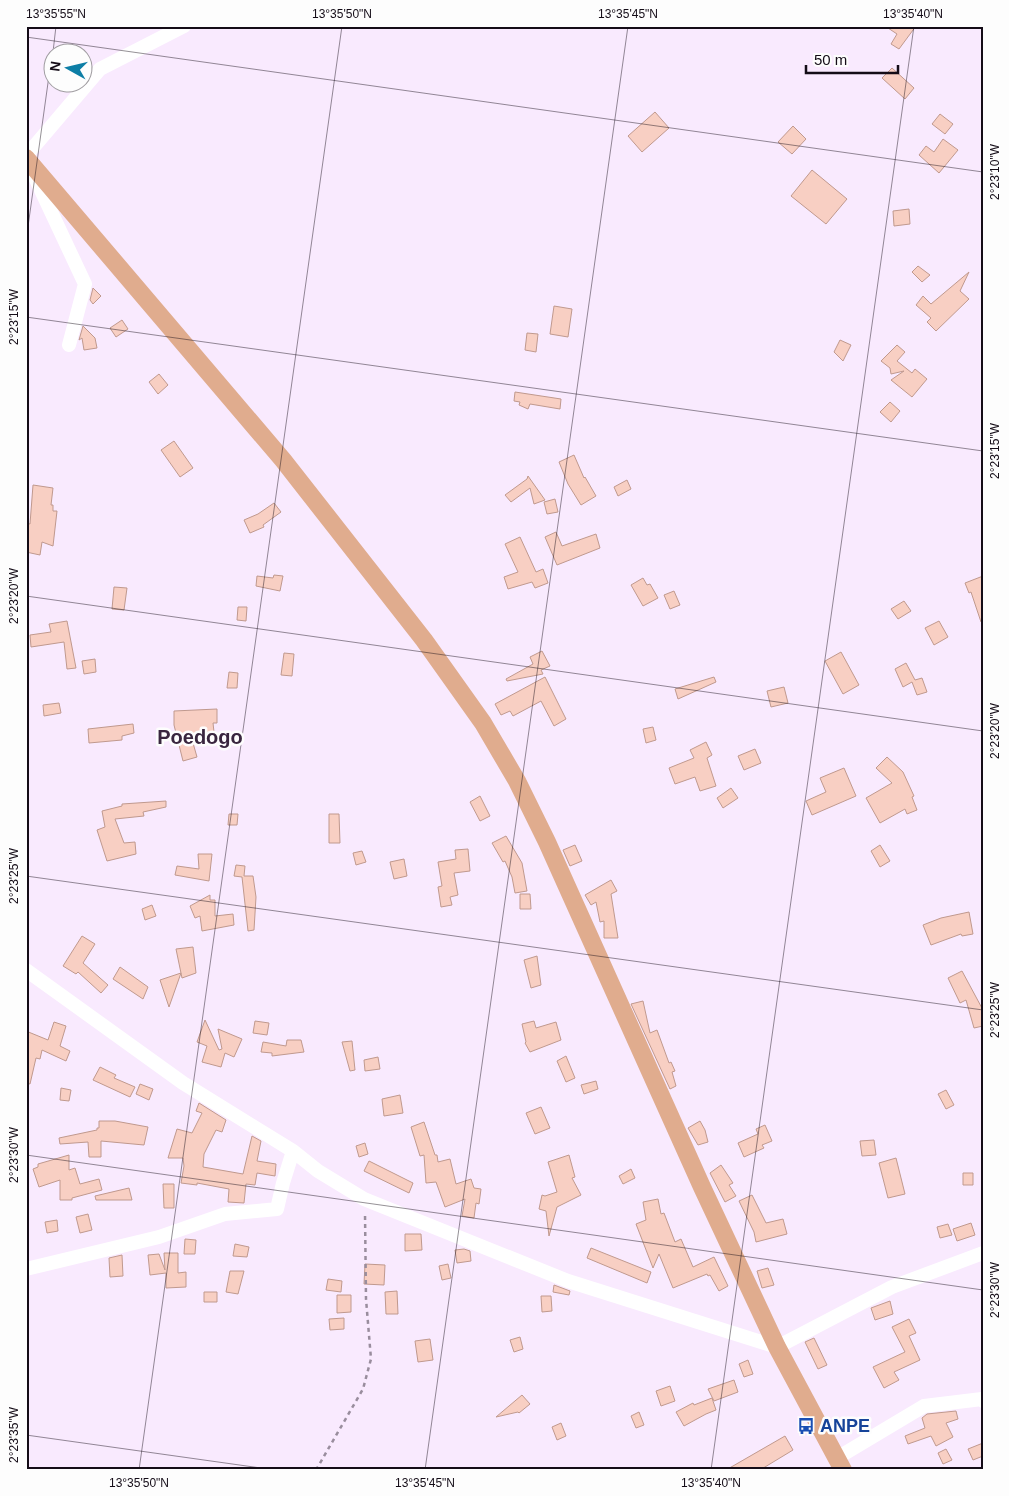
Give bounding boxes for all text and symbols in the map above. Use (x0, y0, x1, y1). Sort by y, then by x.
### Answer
text: 13°35'55"N (26, 7, 86, 21)
text: 13°35'50"N (312, 7, 372, 21)
text: 13°35'45"N (598, 7, 658, 21)
text: 13°35'40"N (883, 7, 943, 21)
north arrow (42, 42, 92, 92)
scale bar (806, 42, 899, 74)
text: 50 m (814, 51, 847, 68)
text: N (46, 60, 64, 72)
text: 2°23'10"W (988, 143, 1002, 200)
text: 2°23'15"W (7, 288, 21, 345)
text: 2°23'15"W (988, 422, 1002, 479)
text: 2°23'20"W (7, 567, 21, 624)
text: 2°23'20"W (988, 702, 1002, 759)
district label: Poedogo (157, 726, 243, 748)
text: 2°23'25"W (7, 847, 21, 904)
text: 2°23'25"W (988, 981, 1002, 1038)
text: 2°23'30"W (7, 1126, 21, 1183)
text: 2°23'30"W (988, 1261, 1002, 1318)
text: 2°23'35"W (7, 1406, 21, 1463)
bus stop icon: ANPE (796, 1416, 816, 1436)
place label: ANPE (820, 1416, 870, 1436)
text: 13°35'50"N (109, 1476, 169, 1490)
text: 13°35'45"N (395, 1476, 455, 1490)
text: 13°35'40"N (681, 1476, 741, 1490)

